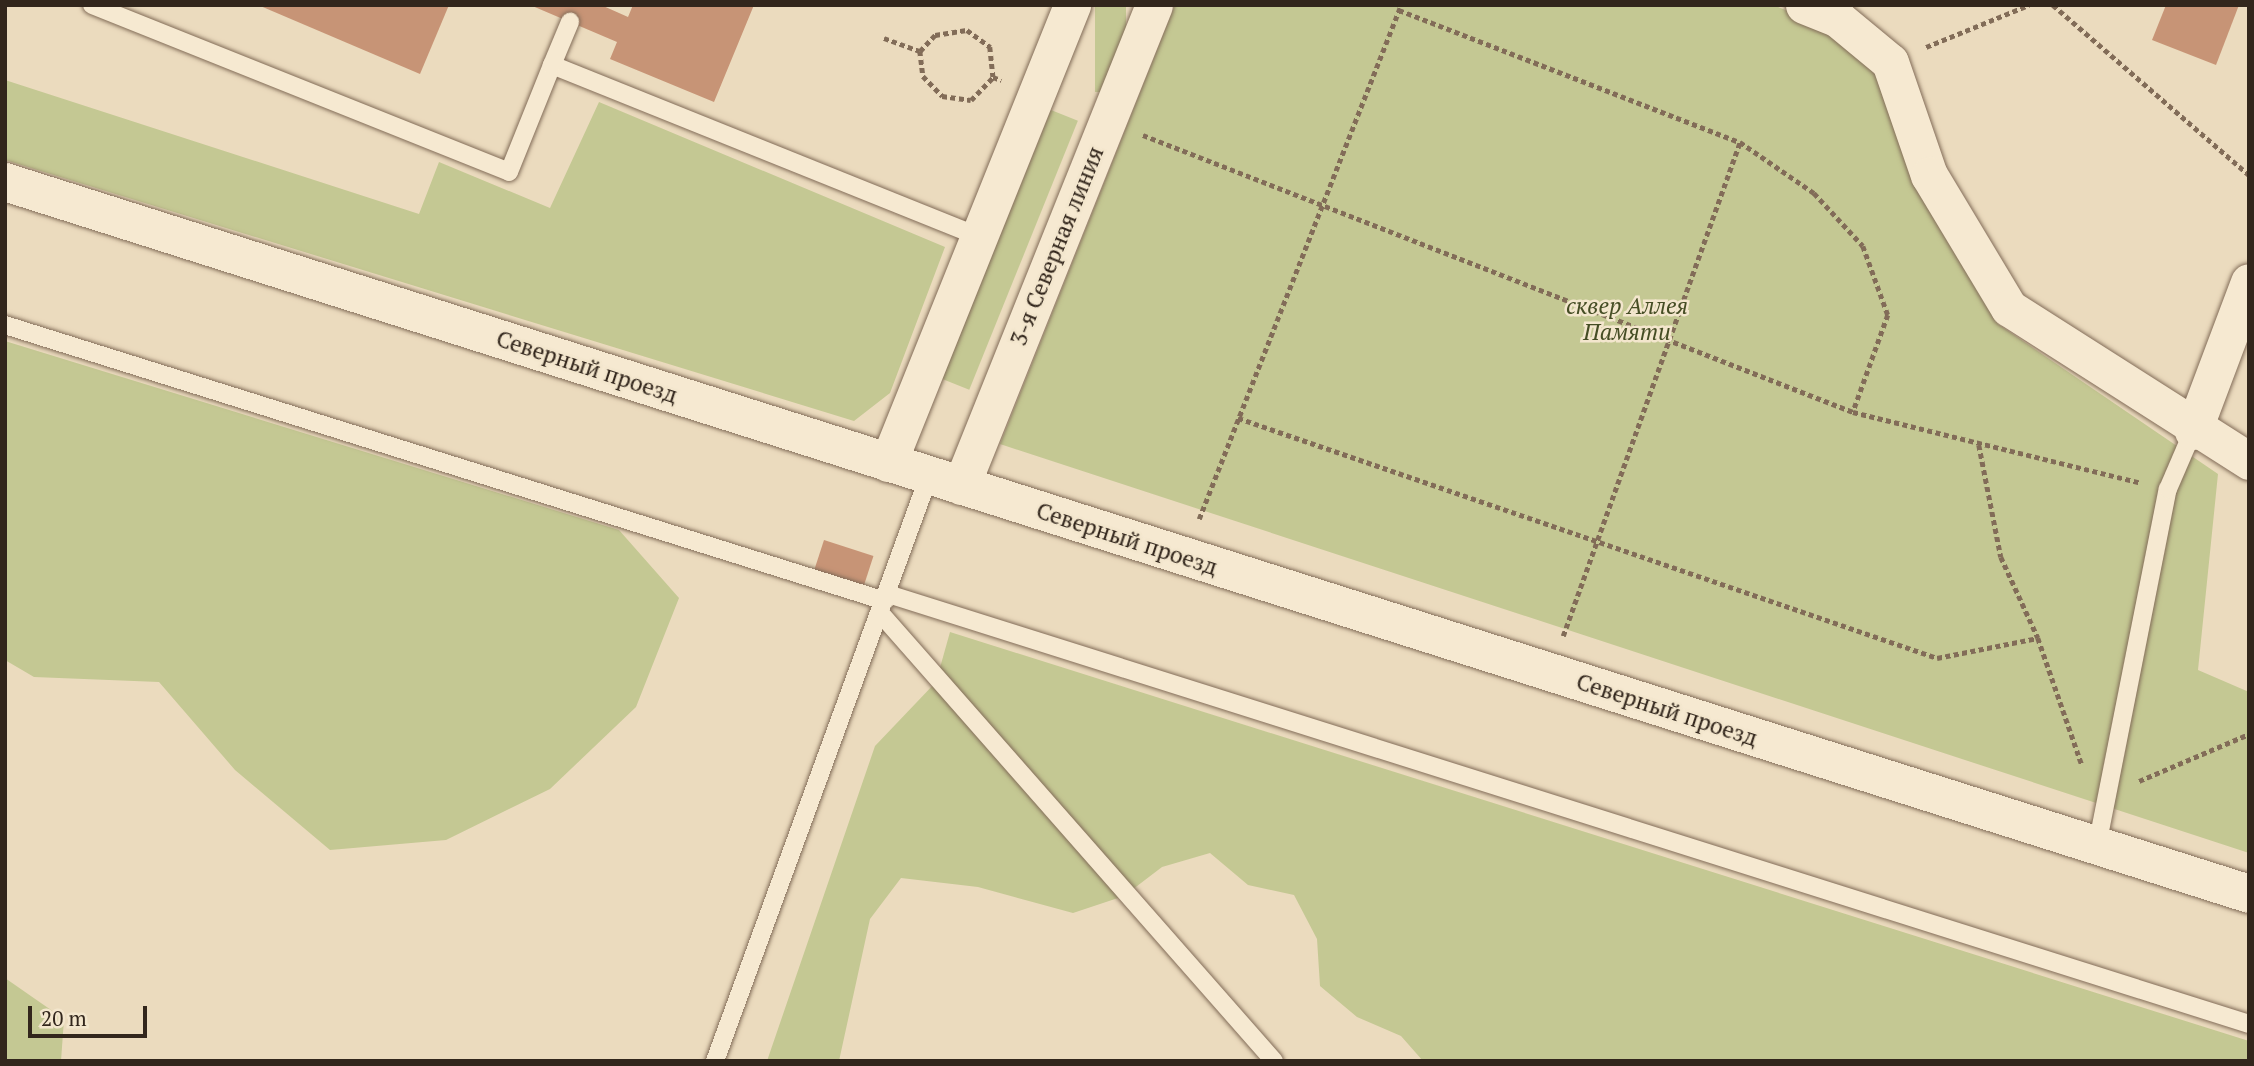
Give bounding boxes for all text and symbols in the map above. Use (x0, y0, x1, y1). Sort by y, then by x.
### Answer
street label: 3-я Северная линия (1004, 142, 1110, 350)
park label: сквер Аллея Памяти (1566, 292, 1688, 346)
street label: Северный проезд (493, 325, 681, 409)
street label: Северный проезд (1033, 497, 1221, 581)
street label: Северный проезд (1573, 668, 1761, 752)
scale bar (32, 992, 150, 1036)
text: 20 m (41, 1004, 87, 1032)

